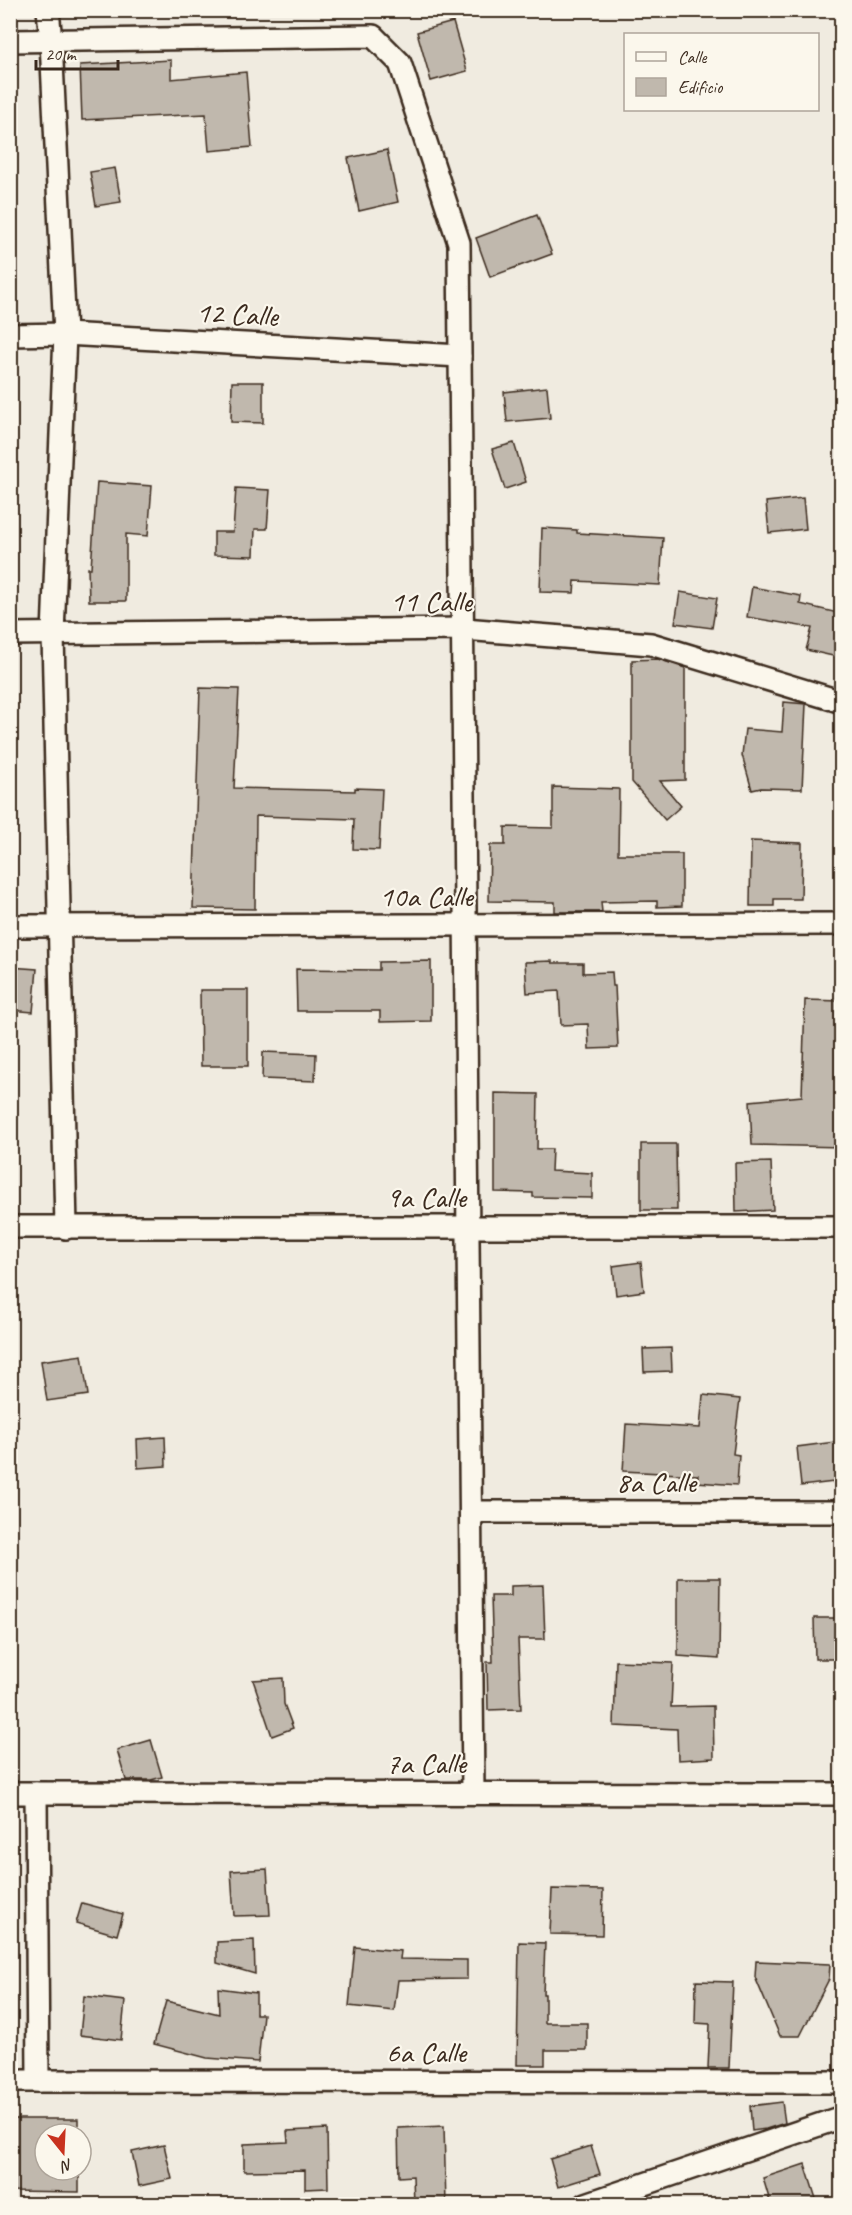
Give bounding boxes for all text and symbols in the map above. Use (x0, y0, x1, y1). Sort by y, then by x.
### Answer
scale bar (36, 33, 118, 71)
legend (624, 33, 819, 111)
text: 20 m (45, 43, 78, 65)
text: Calle (678, 46, 707, 68)
text: Edificio (678, 76, 724, 98)
street label: 12 Calle (195, 293, 281, 335)
street label: 11 Calle (390, 582, 474, 620)
street label: 10a Calle (379, 877, 475, 915)
street label: 9a Calle (386, 1178, 468, 1216)
street label: 8a Calle (616, 1463, 698, 1501)
street label: 7a Calle (386, 1744, 468, 1782)
street label: 6a Calle (386, 2033, 468, 2071)
north arrow (33, 2122, 93, 2182)
text: N (57, 2154, 75, 2177)

